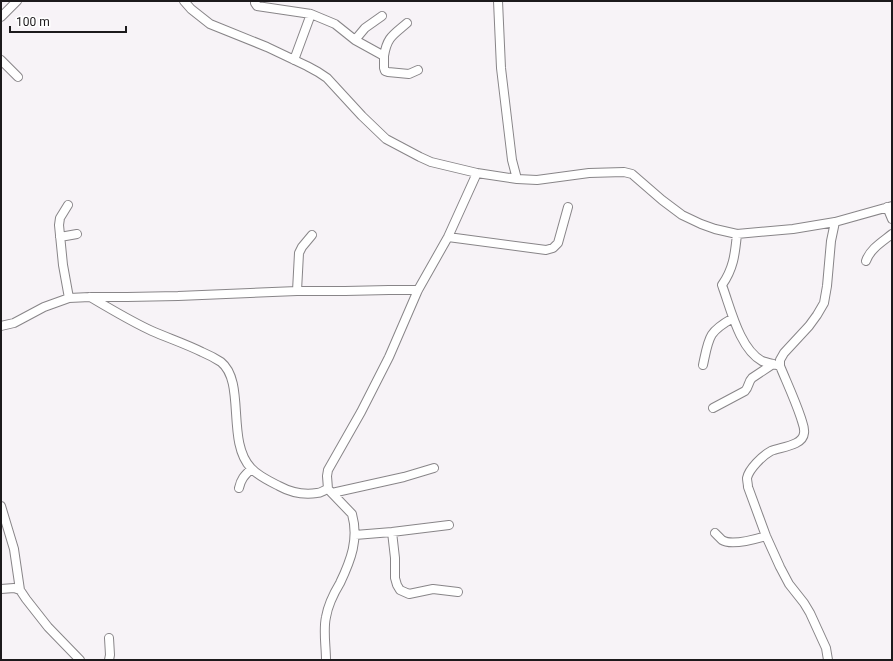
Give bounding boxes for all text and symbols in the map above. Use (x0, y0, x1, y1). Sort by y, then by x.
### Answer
scale bar (10, 8, 126, 34)
text: 100 m (16, 15, 50, 29)

